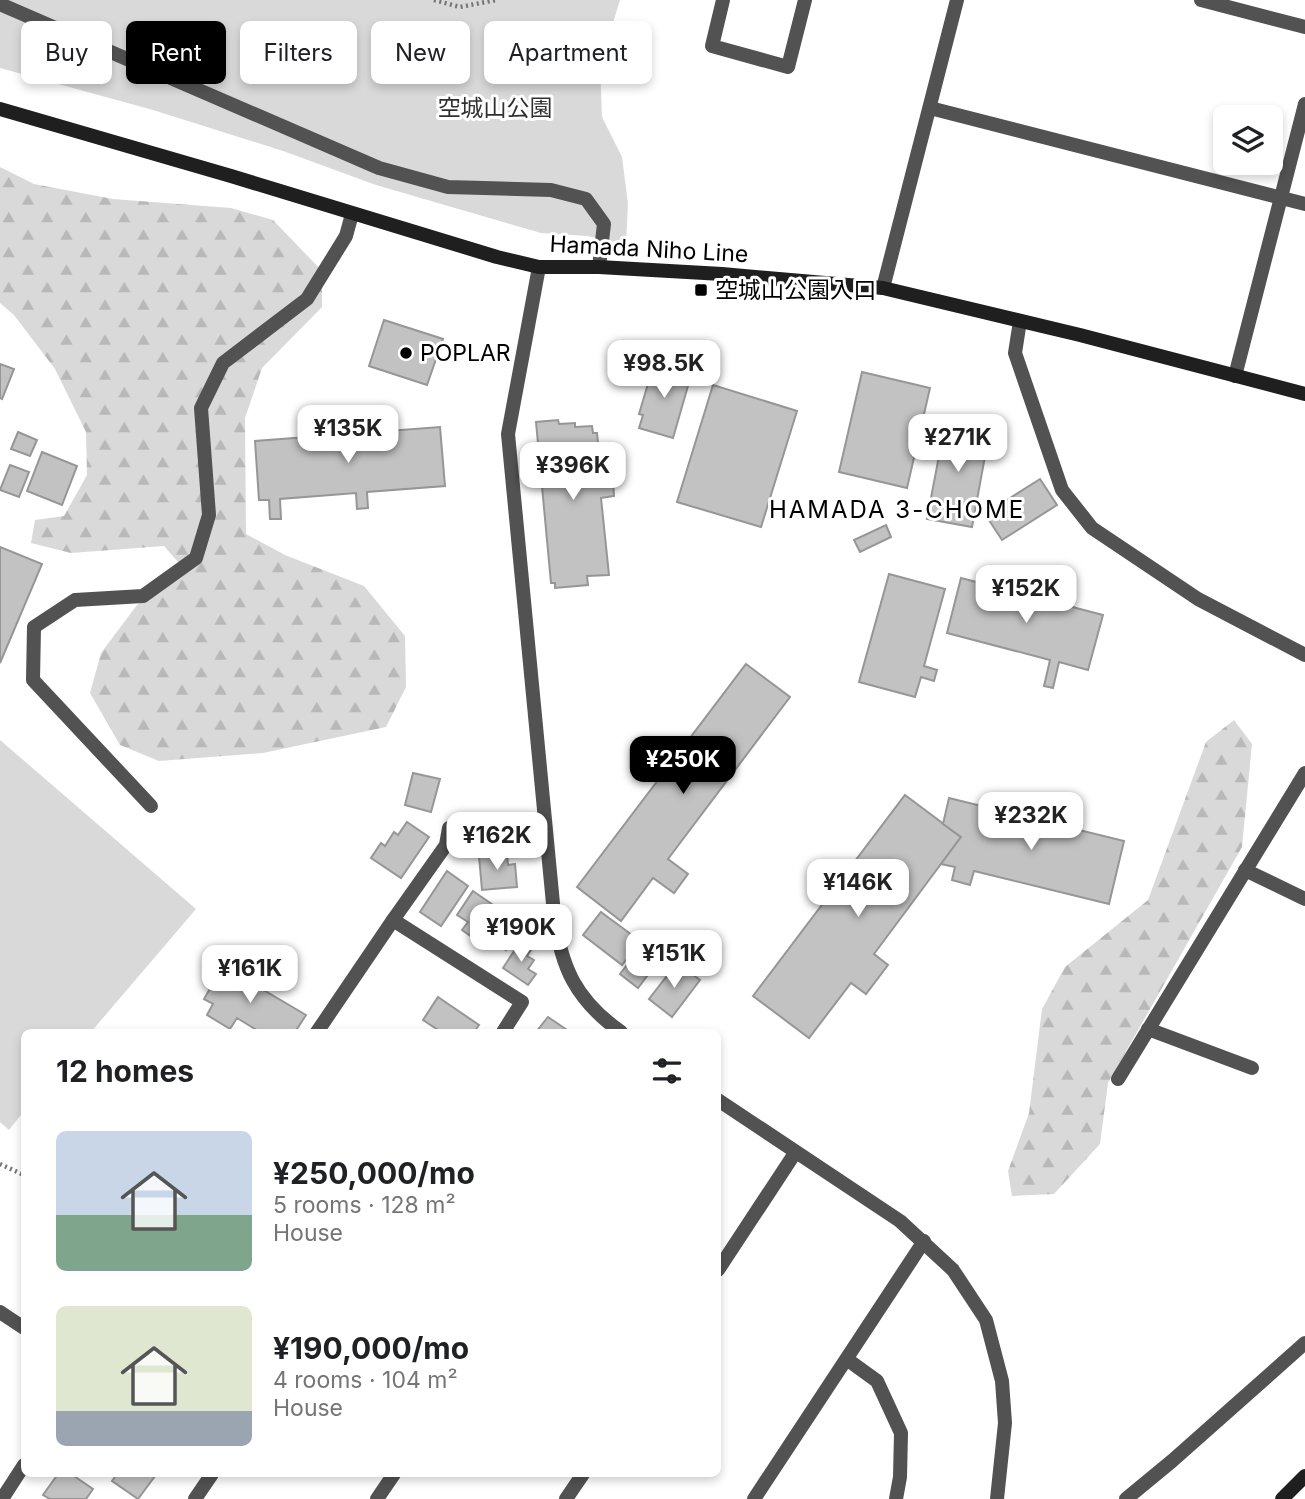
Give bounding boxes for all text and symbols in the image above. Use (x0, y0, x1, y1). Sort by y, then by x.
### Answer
chip: Buy (21, 21, 112, 84)
chip: Rent (126, 21, 226, 84)
chip: Filters (240, 21, 357, 84)
chip: New (371, 21, 470, 84)
chip: Apartment (484, 21, 652, 84)
park label: 空城山公園 (438, 94, 553, 122)
map controls (1213, 105, 1283, 175)
button: layers (1213, 105, 1283, 175)
street label: Hamada Niho Line (549, 230, 749, 268)
place label: 空城山公園入口 (715, 276, 876, 304)
marker: 空城山公園入口 (693, 282, 709, 298)
place label: POPLAR (420, 339, 511, 367)
pin: ¥98.5K (607, 340, 721, 400)
marker: POPLAR (398, 345, 414, 361)
text: ¥98.5K (623, 349, 705, 377)
pin: ¥135K (299, 406, 397, 465)
text: ¥135K (313, 414, 383, 442)
pin: ¥271K (909, 414, 1007, 474)
text: ¥271K (924, 423, 992, 451)
pin: ¥396K (524, 442, 622, 502)
text: ¥396K (536, 451, 610, 479)
district label: HAMADA 3-CHOME (769, 495, 1025, 524)
pin: ¥152K (977, 566, 1075, 625)
text: ¥152K (992, 574, 1060, 602)
pin: ¥250K (634, 736, 732, 796)
text: ¥250K (646, 745, 720, 773)
pin: ¥232K (982, 792, 1080, 852)
text: ¥232K (994, 801, 1068, 829)
pin: ¥162K (448, 812, 546, 872)
text: ¥162K (463, 821, 532, 849)
pin: ¥146K (809, 860, 907, 919)
text: ¥146K (823, 868, 893, 896)
pin: ¥190K (472, 904, 570, 964)
text: ¥190K (486, 913, 556, 941)
pin: ¥151K (625, 930, 723, 990)
text: ¥151K (642, 939, 706, 967)
pin: ¥161K (201, 946, 299, 1005)
text: ¥161K (218, 954, 282, 982)
icon: filters (648, 1052, 686, 1090)
text: 12 homes (56, 1053, 194, 1089)
text: ¥250,000/mo (273, 1155, 475, 1191)
icon: home (112, 1159, 196, 1243)
text: 5 rooms · 128 m² (273, 1191, 456, 1219)
text: House (273, 1219, 343, 1247)
text: ¥190,000/mo (273, 1330, 469, 1366)
icon: home (112, 1334, 196, 1418)
text: 4 rooms · 104 m² (273, 1366, 458, 1394)
text: House (273, 1394, 343, 1422)

